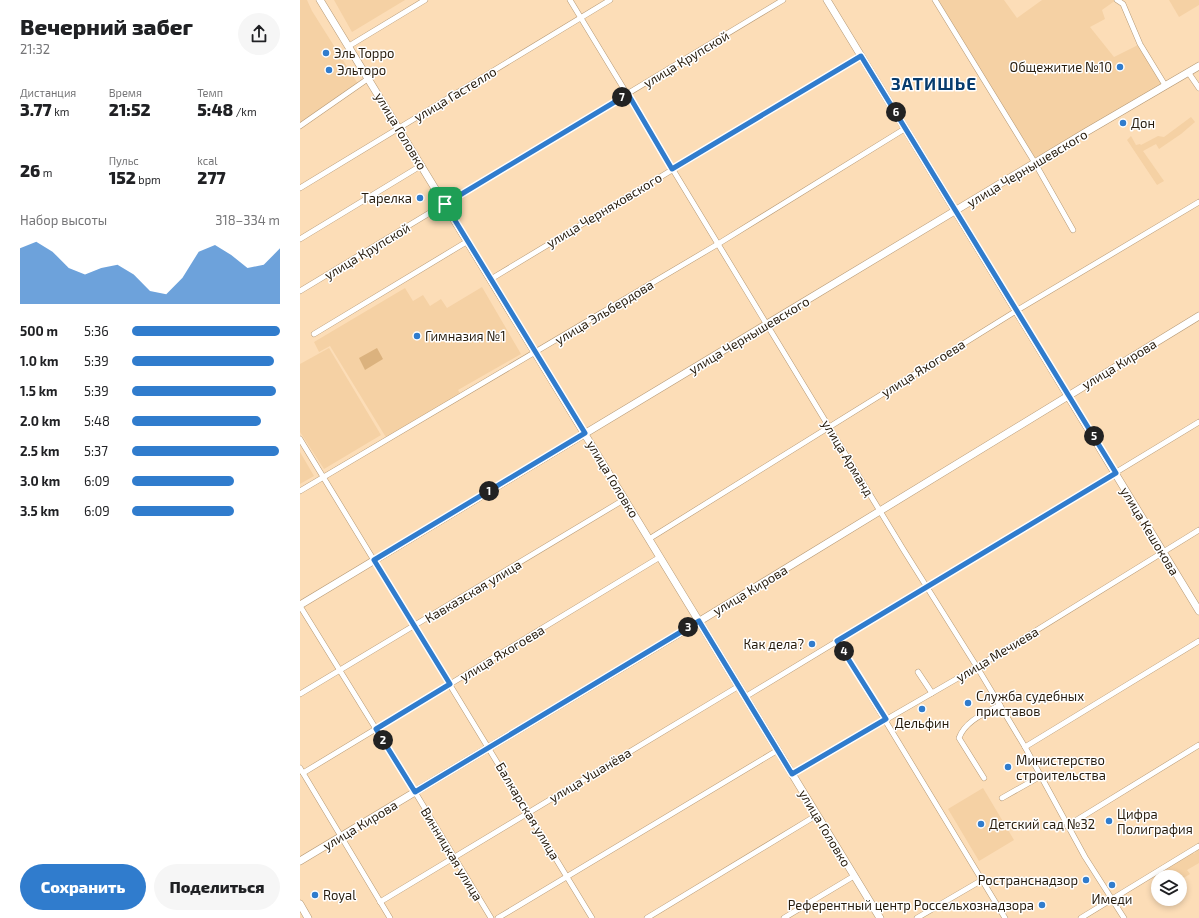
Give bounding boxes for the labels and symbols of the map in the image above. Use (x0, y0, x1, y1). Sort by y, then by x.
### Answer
street label: улица Крупской (640, 27, 732, 91)
place label: Эль Торро (334, 45, 394, 61)
marker: Эль Торро (321, 48, 331, 58)
place label: Общежитие №10 (1009, 59, 1112, 75)
place label: Эльторо (337, 62, 386, 78)
marker: Общежитие №10 (1115, 62, 1125, 72)
street label: улица Гастелло (411, 63, 499, 125)
marker: Эльторо (324, 65, 334, 75)
district label: ЗАТИШЬЕ (891, 73, 977, 93)
pin: 7 (612, 87, 632, 107)
street label: улица Головко (372, 89, 430, 173)
pin: 6 (886, 102, 906, 122)
place label: Дон (1131, 115, 1155, 131)
marker: Дон (1118, 118, 1128, 128)
street label: улица Чернышевского (964, 126, 1090, 210)
street label: улица Черняховского (543, 169, 665, 251)
pin (428, 187, 462, 221)
place label: Тарелка (361, 190, 412, 206)
marker: Тарелка (415, 193, 425, 203)
street label: улица Крупской (321, 219, 413, 283)
street label: улица Эльбердова (552, 276, 656, 348)
street label: улица Чернышевского (686, 293, 812, 377)
place label: Гимназия №1 (425, 328, 506, 344)
marker: Гимназия №1 (412, 331, 422, 341)
street label: улица Яхогоева (878, 336, 968, 400)
street label: улица Кирова (1079, 336, 1159, 392)
street label: улица Арманд (819, 417, 877, 500)
pin: 5 (1084, 426, 1104, 446)
street label: улица Головко (584, 437, 642, 521)
pin: 1 (479, 481, 499, 501)
street label: улица Кешокова (1117, 484, 1183, 578)
street label: Кавказская улица (422, 556, 524, 626)
street label: улица Кирова (710, 562, 790, 618)
pin: 3 (678, 617, 698, 637)
street label: улица Яхогоева (457, 621, 547, 685)
street label: улица Мечиева (953, 623, 1041, 685)
place label: Как дела? (744, 636, 804, 652)
marker: Как дела? (807, 639, 817, 649)
pin: 4 (834, 641, 854, 661)
place label: Служба судебных приставов (976, 688, 1084, 719)
marker: Служба судебных приставов (963, 698, 973, 708)
marker: Дельфин (917, 704, 927, 714)
place label: Дельфин (895, 715, 949, 731)
pin: 2 (373, 730, 393, 750)
street label: улица Ушанёва (546, 744, 634, 806)
place label: Министерство строительства (1016, 752, 1106, 783)
street label: Балкарская улица (493, 759, 563, 863)
marker: Министерство строительства (1003, 762, 1013, 772)
street label: улица Головко (796, 786, 854, 870)
street label: улица Кирова (320, 797, 400, 853)
street label: Винницкая улица (418, 804, 486, 904)
place label: Цифра Полиграфия (1117, 806, 1193, 837)
place label: Детский сад №32 (989, 816, 1095, 832)
marker: Цифра Полиграфия (1104, 816, 1114, 826)
marker: Детский сад №32 (976, 819, 986, 829)
place label: Ространснадзор (978, 872, 1078, 888)
marker: Ространснадзор (1081, 875, 1091, 885)
marker: Имеди (1107, 880, 1117, 890)
place label: Royal (323, 887, 356, 903)
marker: Royal (310, 890, 320, 900)
place label: Имеди (1092, 891, 1132, 907)
place label: Референтный центр Россельхознадзора (788, 897, 1034, 913)
marker: Референтный центр Россельхознадзора (1037, 900, 1047, 910)

